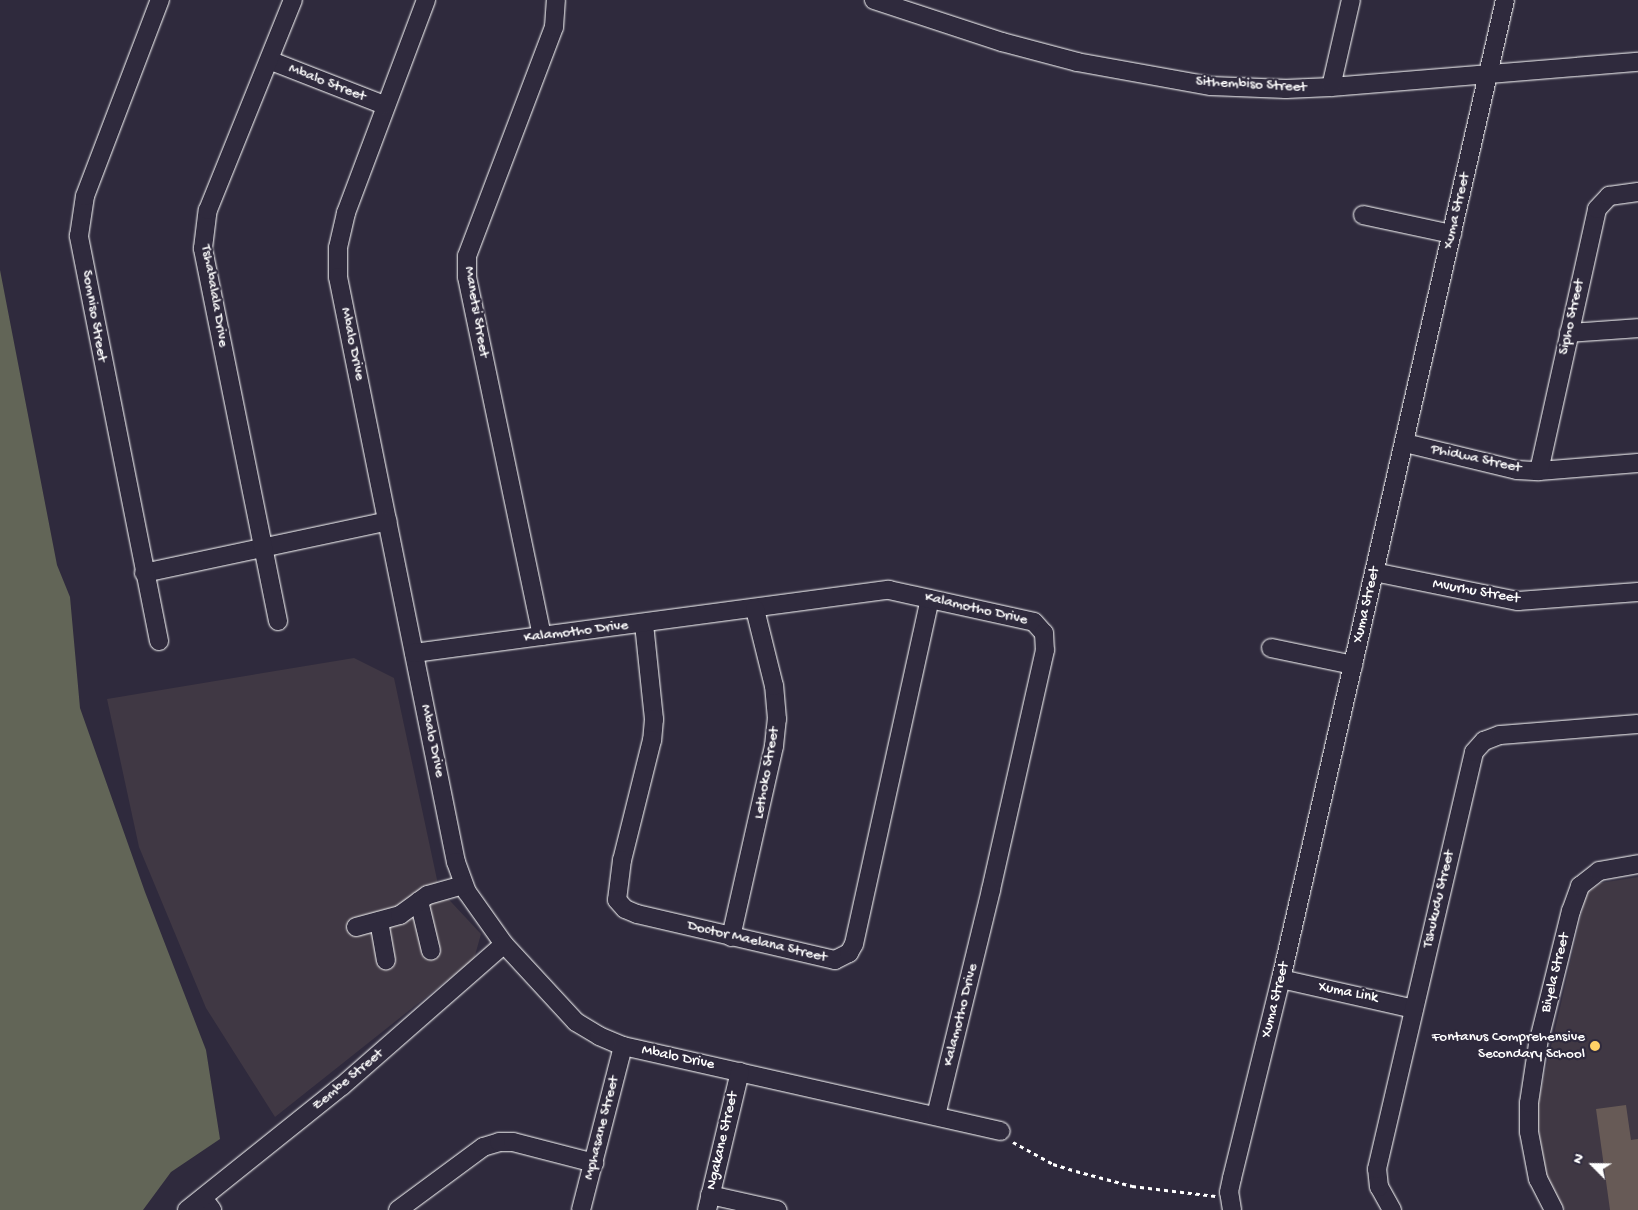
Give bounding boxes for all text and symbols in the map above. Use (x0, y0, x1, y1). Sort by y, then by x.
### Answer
street label: Mbalo Street (286, 60, 368, 106)
street label: Sithembiso Street (1195, 73, 1307, 97)
street label: Xuma Street (1440, 171, 1474, 251)
street label: Tshabalala Drive (196, 244, 232, 348)
street label: Manetsi Street (459, 265, 493, 359)
street label: Somniso Street (77, 269, 111, 363)
street label: Sipho Street (1555, 277, 1589, 357)
street label: Mbalo Drive (336, 306, 368, 382)
street label: Phidwa Street (1429, 441, 1523, 477)
street label: Xuma Street (1350, 565, 1384, 645)
street label: Mvurhu Street (1431, 575, 1521, 609)
street label: Kalamotho Drive (923, 588, 1029, 630)
street label: Kalamotho Drive (523, 617, 629, 647)
street label: Mbalo Drive (416, 703, 448, 779)
street label: Lethoko Street (750, 726, 784, 820)
street label: Tshukudu Street (1419, 849, 1459, 949)
street label: Doctor Maelana Street (686, 917, 828, 967)
street label: Biyela Street (1537, 931, 1575, 1015)
street label: Xuma Street (1258, 960, 1294, 1040)
street label: Kalamotho Drive (940, 962, 982, 1068)
street label: Xuma Link (1317, 978, 1379, 1008)
place label: Fontanus Comprehensive Secondary School (1432, 1028, 1585, 1063)
marker: Fontanus Comprehensive Secondary School (1589, 1040, 1601, 1052)
street label: Mbalo Drive (640, 1042, 716, 1074)
street label: Zembe Street (309, 1045, 387, 1115)
street label: Mphasane Street (580, 1074, 624, 1182)
street label: Ngakane Street (703, 1090, 743, 1192)
north arrow (1568, 1140, 1618, 1190)
text: N (1569, 1151, 1588, 1166)

